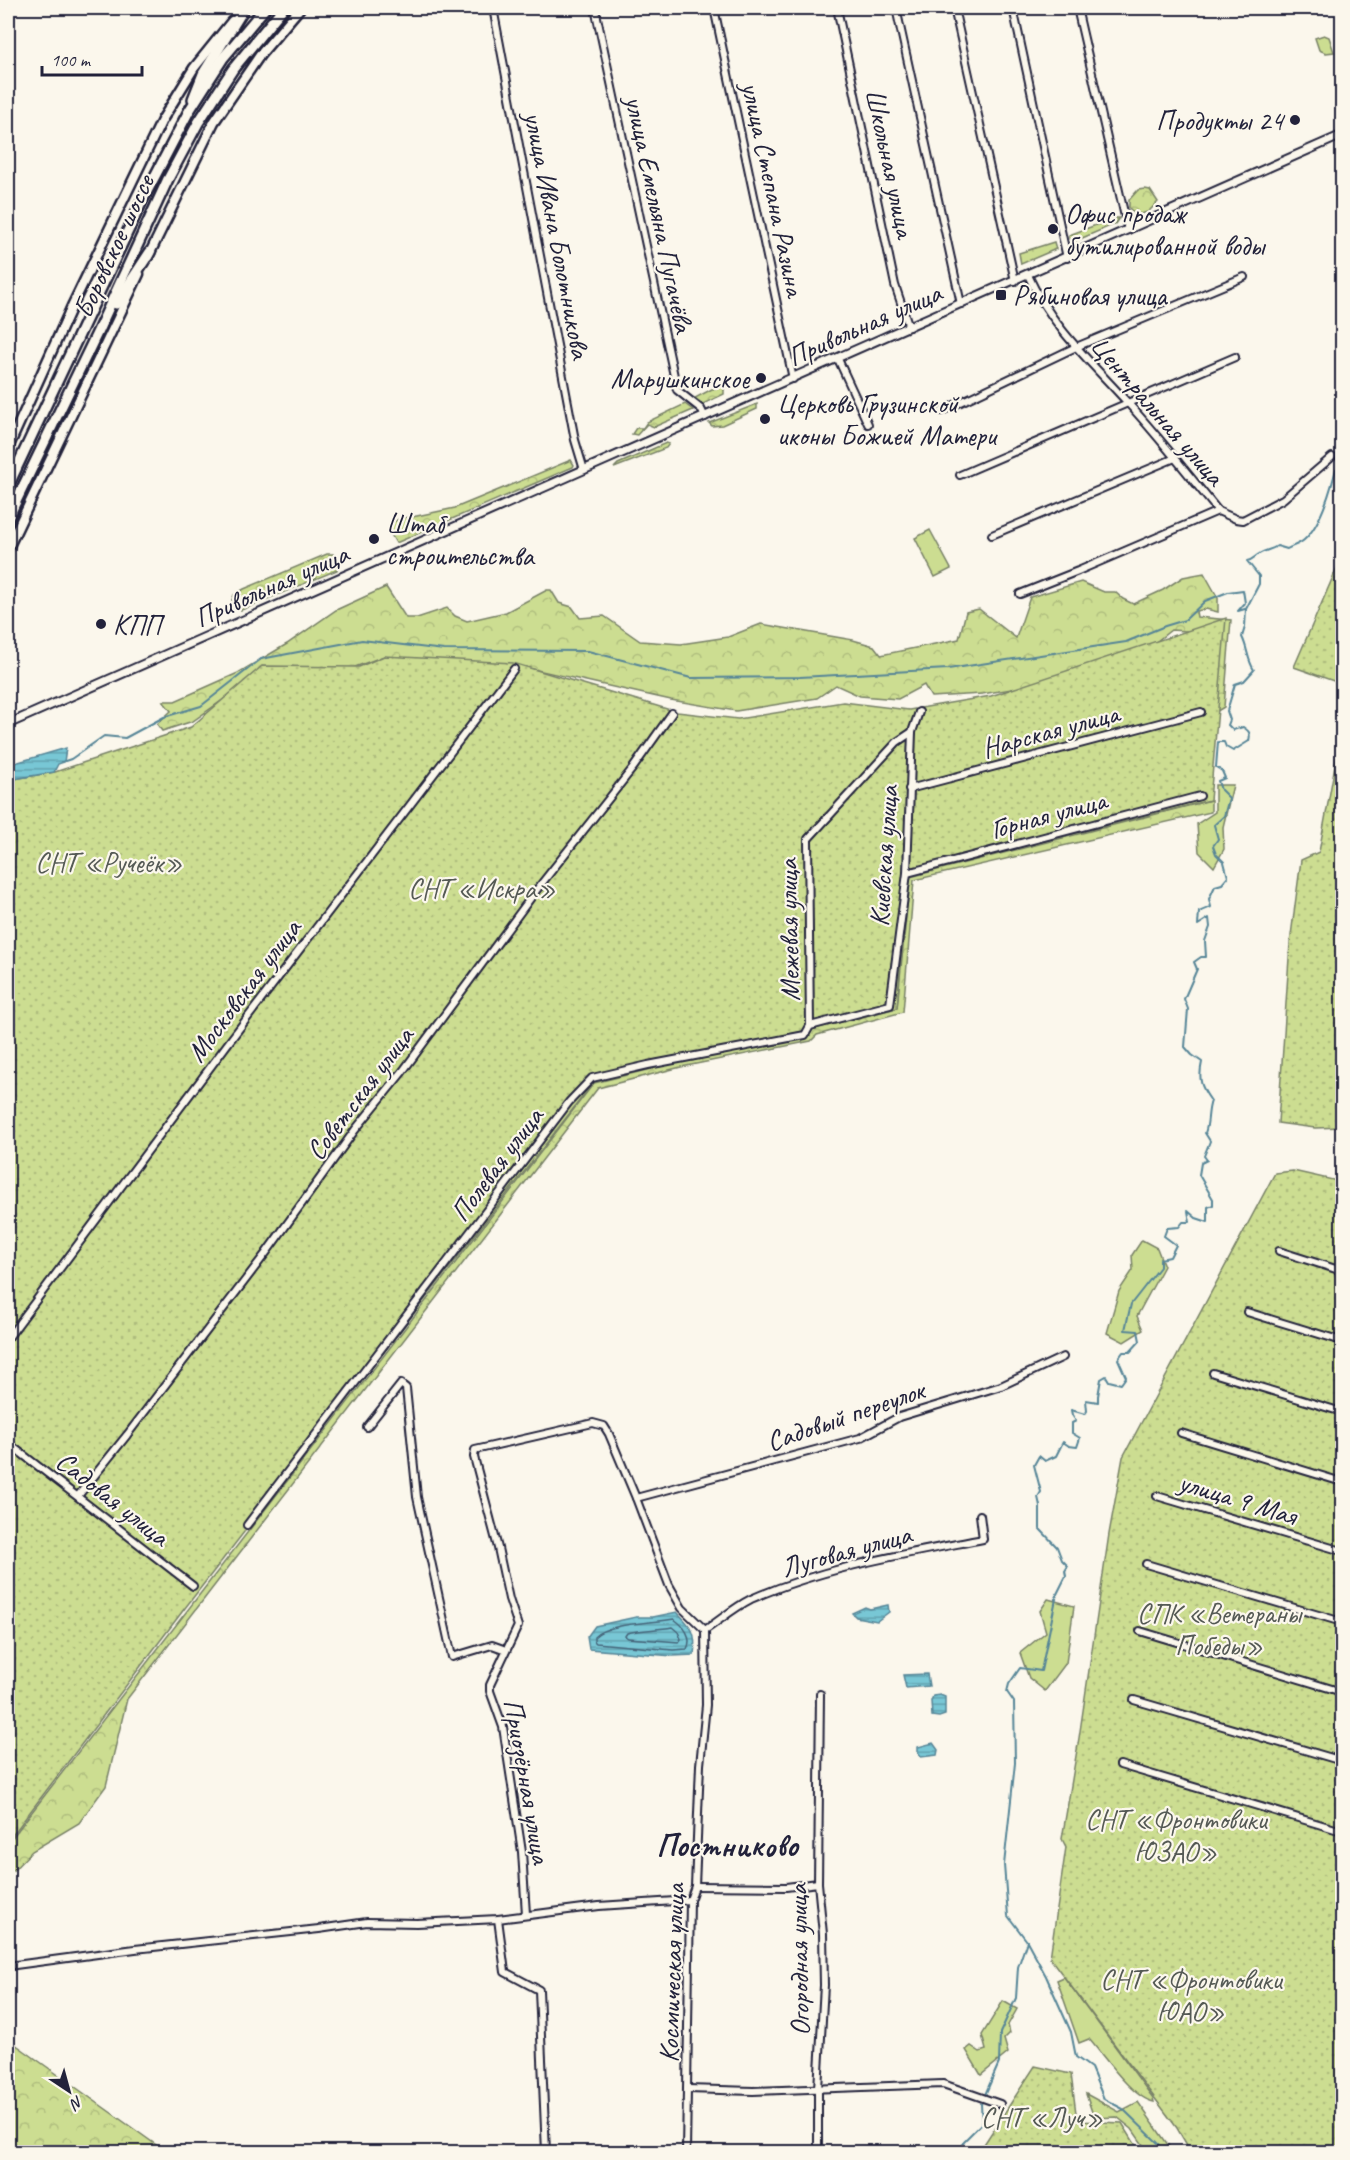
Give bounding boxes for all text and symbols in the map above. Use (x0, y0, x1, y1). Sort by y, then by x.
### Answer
scale bar (42, 39, 142, 77)
text: 100 m (51, 49, 92, 71)
street label: улица Степана Разина (733, 77, 814, 302)
street label: Школьная улица (858, 86, 924, 243)
street label: улица Емельяна Пугачёва (617, 91, 702, 337)
place label: Продукты 24 (1156, 103, 1285, 138)
street label: улица Ивана Болотникова (516, 107, 599, 363)
marker: Продукты 24 (1288, 113, 1302, 127)
street label: Боровское шоссе (65, 167, 163, 323)
place label: Офис продаж бутилированной воды (1065, 196, 1267, 263)
marker: Офис продаж бутилированной воды (1046, 222, 1060, 236)
street label: Привольная улица (782, 274, 948, 374)
place label: Рябиновая улица (1013, 278, 1168, 313)
marker: Рябиновая улица (994, 288, 1008, 302)
street label: Центральная улица (1083, 328, 1234, 494)
place label: Марушкинское (611, 361, 751, 396)
marker: Марушкинское (754, 371, 768, 385)
place label: Церковь Грузинской иконы Божией Матери (777, 386, 999, 453)
marker: Церковь Грузинской иконы Божией Матери (758, 412, 772, 426)
place label: Штаб строительства (386, 506, 536, 573)
marker: Штаб строительства (367, 532, 381, 546)
street label: Привольная улица (189, 535, 355, 635)
place label: КПП (113, 607, 166, 642)
marker: КПП (94, 617, 108, 631)
street label: Нарская улица (978, 695, 1125, 766)
street label: Горная улица (986, 782, 1112, 847)
street label: Киевская улица (861, 783, 906, 928)
park label: СНТ «Ручеёк» (35, 845, 183, 880)
street label: Межевая улица (770, 857, 807, 1001)
park label: СНТ «Искра» (408, 871, 556, 906)
street label: Московская улица (178, 911, 309, 1069)
street label: Советская улица (298, 1018, 422, 1167)
street label: Полевая улица (442, 1099, 552, 1228)
street label: Садовый переулок (762, 1371, 931, 1459)
street label: Садовая улица (49, 1443, 178, 1555)
street label: улица 9 Мая (1173, 1463, 1303, 1534)
street label: Луговая улица (777, 1516, 917, 1585)
park label: СПК «Ветераны Победы» (1137, 1596, 1303, 1663)
street label: Приозёрная улица (496, 1696, 560, 1868)
park label: СНТ «Фронтовики ЮЗАО» (1085, 1802, 1268, 1869)
district label: Постниково (656, 1825, 800, 1866)
street label: Космическая улица (651, 1881, 692, 2063)
street label: Огородная улица (780, 1882, 817, 2036)
park label: СНТ «Фронтовики ЮАО» (1100, 1962, 1283, 2029)
north arrow (39, 2061, 99, 2121)
text: N (65, 2091, 87, 2115)
park label: СНТ «Луч» (981, 2100, 1103, 2135)

